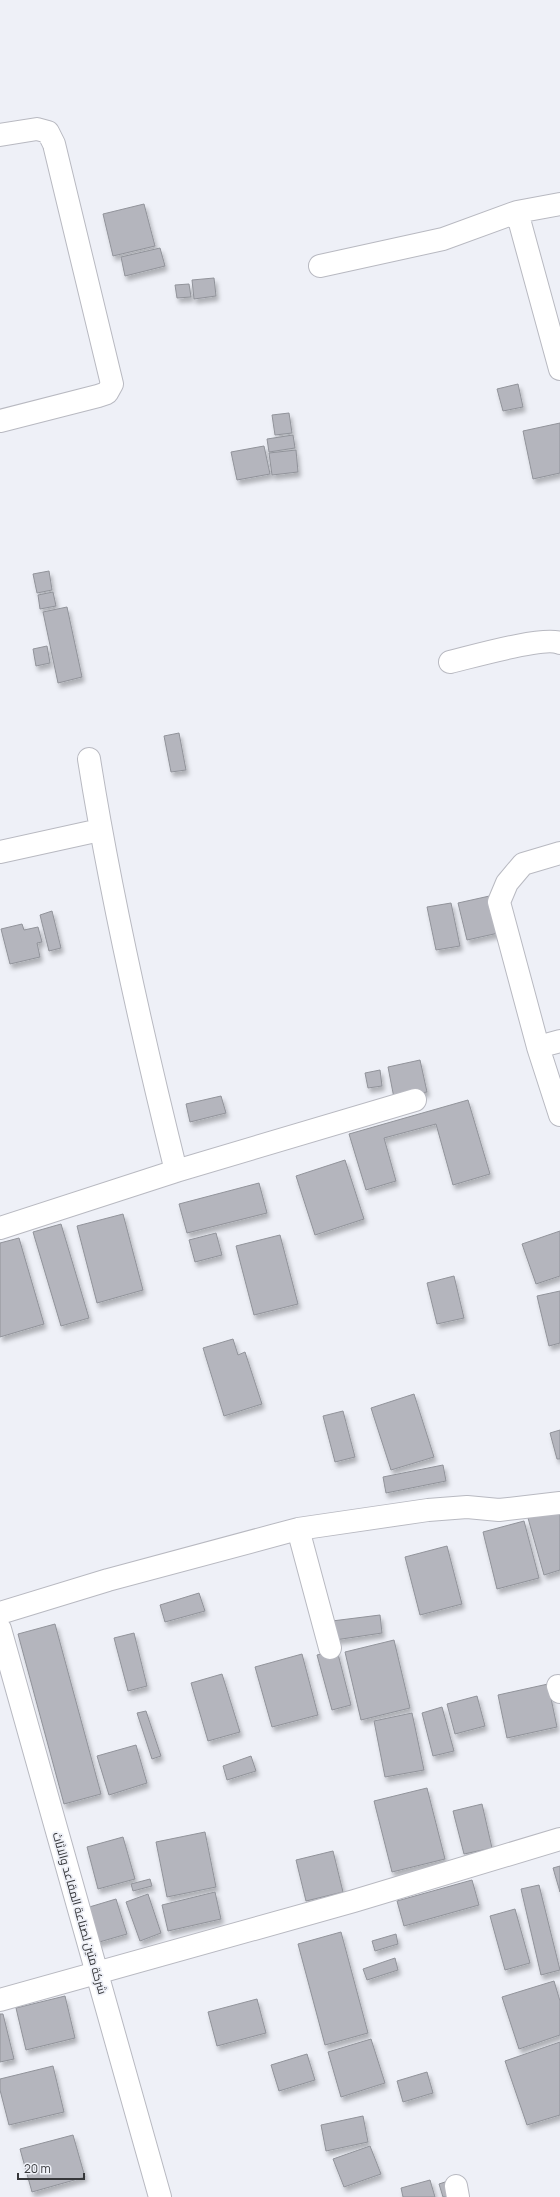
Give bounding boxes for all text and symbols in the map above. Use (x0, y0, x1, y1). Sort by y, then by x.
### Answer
street label: شركة متين لصناعة المقاعد والاثاث (49, 1830, 111, 1996)
scale bar (18, 2155, 84, 2181)
text: 20 m (24, 2160, 51, 2177)

